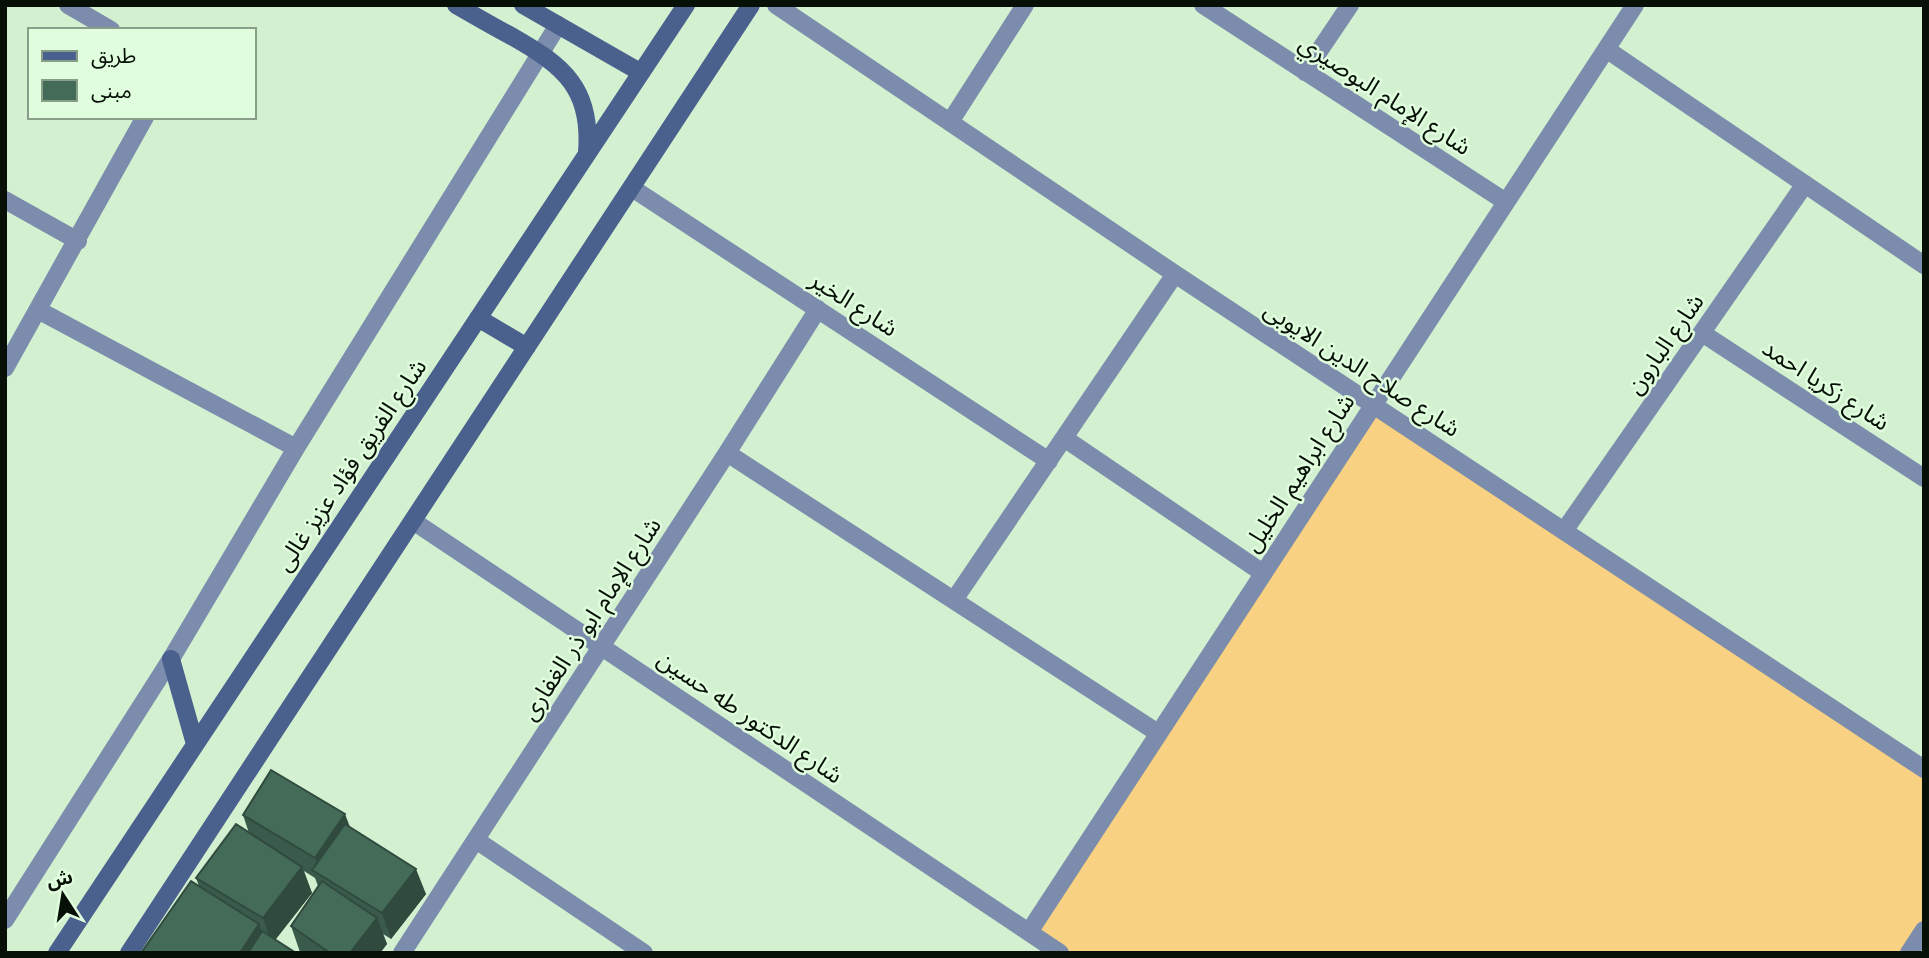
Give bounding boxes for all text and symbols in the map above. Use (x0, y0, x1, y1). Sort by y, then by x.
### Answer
legend (28, 28, 256, 119)
street label: شارع الإمام البوصيري (1291, 30, 1476, 165)
text: طريق (91, 44, 136, 69)
text: مبنى (91, 79, 132, 103)
street label: شارع الخير (803, 266, 902, 345)
street label: شارع البارون (1621, 289, 1712, 401)
street label: شارع صلاح الدين الايوبى (1257, 296, 1465, 445)
street label: شارع زكريا احمد (1756, 334, 1894, 439)
street label: شارع الفريق فؤاد عزيز غالى (270, 354, 435, 578)
street label: شارع ابراهيم الخليل (1238, 389, 1363, 559)
street label: شارع الإمام ابو ذر الغفارى (516, 513, 670, 728)
street label: شارع الدكتور طه حسين (650, 645, 847, 792)
north arrow (28, 860, 98, 930)
text: ش (45, 866, 74, 892)

